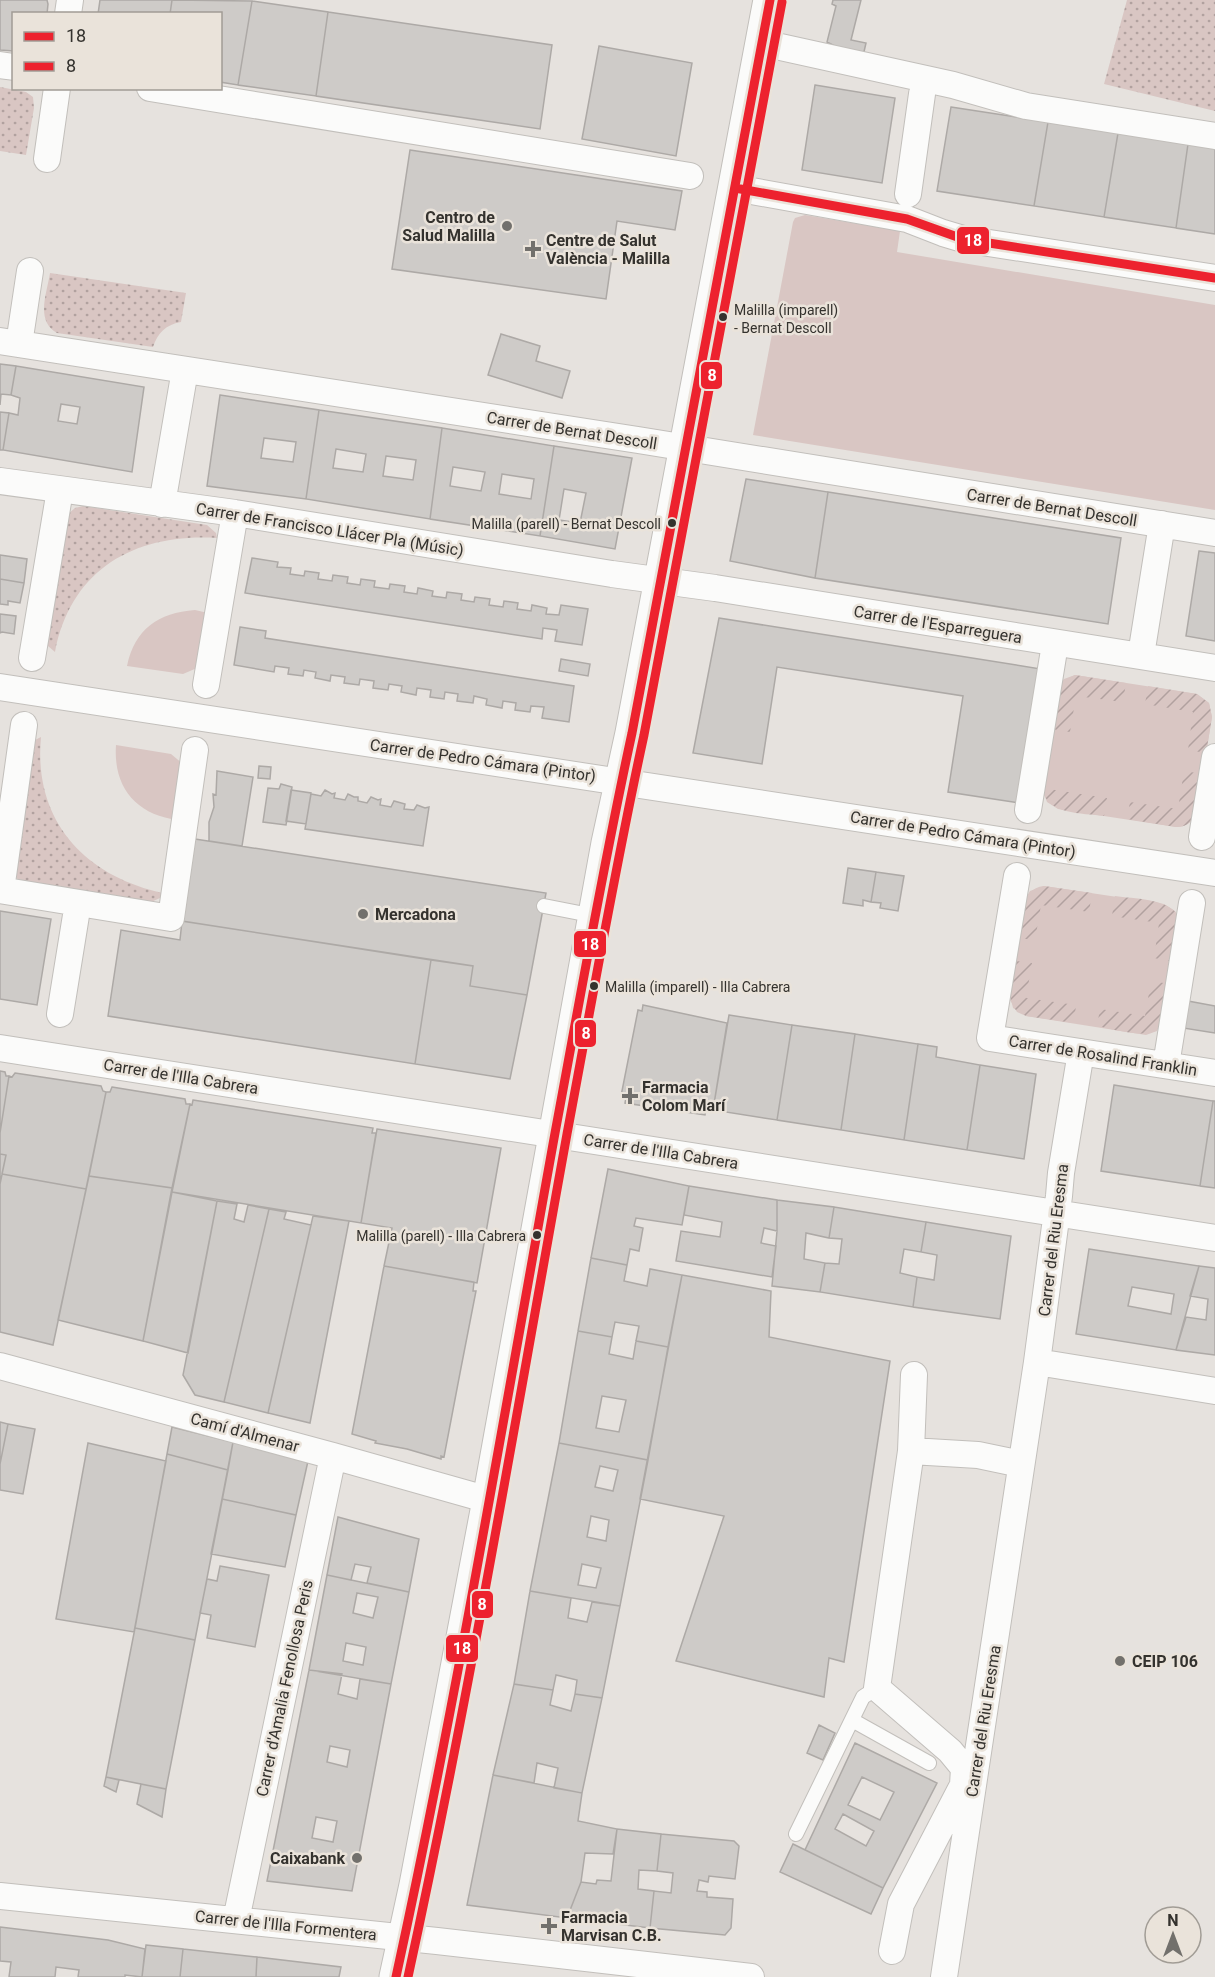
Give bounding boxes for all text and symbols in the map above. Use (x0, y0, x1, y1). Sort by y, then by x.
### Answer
legend (12, 12, 222, 90)
text: 18 (66, 25, 86, 46)
text: 8 (66, 55, 76, 76)
place label: Centro de Salud Malilla (402, 208, 495, 245)
marker: Centro de Salud Malilla (500, 219, 514, 233)
line badge: 18 (956, 226, 990, 255)
place label: Centre de Salut València - Malilla (546, 231, 670, 268)
text: 18 (964, 231, 982, 250)
marker: Centre de Salut València - Malilla (524, 240, 542, 258)
place label: Malilla (imparell) - Bernat Descoll (734, 302, 838, 336)
marker: Malilla (imparell) - Bernat Descoll (717, 311, 729, 323)
line badge: 8 (700, 361, 723, 390)
text: 8 (707, 366, 717, 385)
street label: Carrer de Bernat Descoll (485, 408, 659, 453)
street label: Carrer de Bernat Descoll (965, 485, 1139, 530)
street label: Carrer de Francisco Llácer Pla (Músic) (195, 499, 465, 560)
place label: Malilla (parell) - Bernat Descoll (471, 516, 661, 533)
marker: Malilla (parell) - Bernat Descoll (666, 517, 678, 529)
street label: Carrer de l'Esparreguera (852, 602, 1023, 647)
street label: Carrer de Pedro Cámara (Pintor) (369, 735, 597, 786)
street label: Carrer de Pedro Cámara (Pintor) (849, 807, 1077, 862)
place label: Mercadona (375, 905, 456, 924)
marker: Mercadona (356, 907, 370, 921)
line badge: 18 (573, 930, 607, 958)
text: 18 (581, 935, 599, 954)
place label: Malilla (imparell) - Illa Cabrera (605, 979, 790, 996)
marker: Malilla (imparell) - Illa Cabrera (588, 980, 600, 992)
line badge: 8 (574, 1019, 597, 1048)
text: 8 (581, 1024, 591, 1043)
street label: Carrer de Rosalind Franklin (1007, 1031, 1199, 1080)
street label: Carrer de l'Illa Cabrera (102, 1055, 260, 1098)
place label: Farmacia Colom Marí (642, 1078, 727, 1115)
marker: Farmacia Colom Marí (623, 1089, 637, 1103)
street label: Carrer de l'Illa Cabrera (582, 1130, 740, 1173)
street label: Carrer del Riu Eresma (1035, 1163, 1072, 1317)
place label: Malilla (parell) - Illa Cabrera (356, 1228, 526, 1245)
marker: Malilla (parell) - Illa Cabrera (531, 1229, 543, 1241)
street label: Camí d'Almenar (188, 1409, 302, 1456)
street label: Carrer d'Amalia Fenollosa Peris (252, 1578, 317, 1798)
line badge: 8 (471, 1590, 494, 1619)
text: 8 (477, 1595, 487, 1614)
line badge: 18 (445, 1634, 479, 1663)
text: 18 (453, 1639, 471, 1658)
street label: Carrer del Riu Eresma (962, 1644, 1005, 1798)
place label: CEIP 106 (1132, 1652, 1198, 1671)
marker: CEIP 106 (1113, 1654, 1127, 1668)
place label: Caixabank (270, 1849, 345, 1868)
marker: Caixabank (350, 1851, 364, 1865)
north arrow (1143, 1905, 1203, 1965)
street label: Carrer de l'Illa Formentera (194, 1906, 378, 1944)
place label: Farmacia Marvisan C.B. (561, 1908, 662, 1945)
text: N (1167, 1911, 1179, 1930)
marker: Farmacia Marvisan C.B. (542, 1919, 556, 1933)

